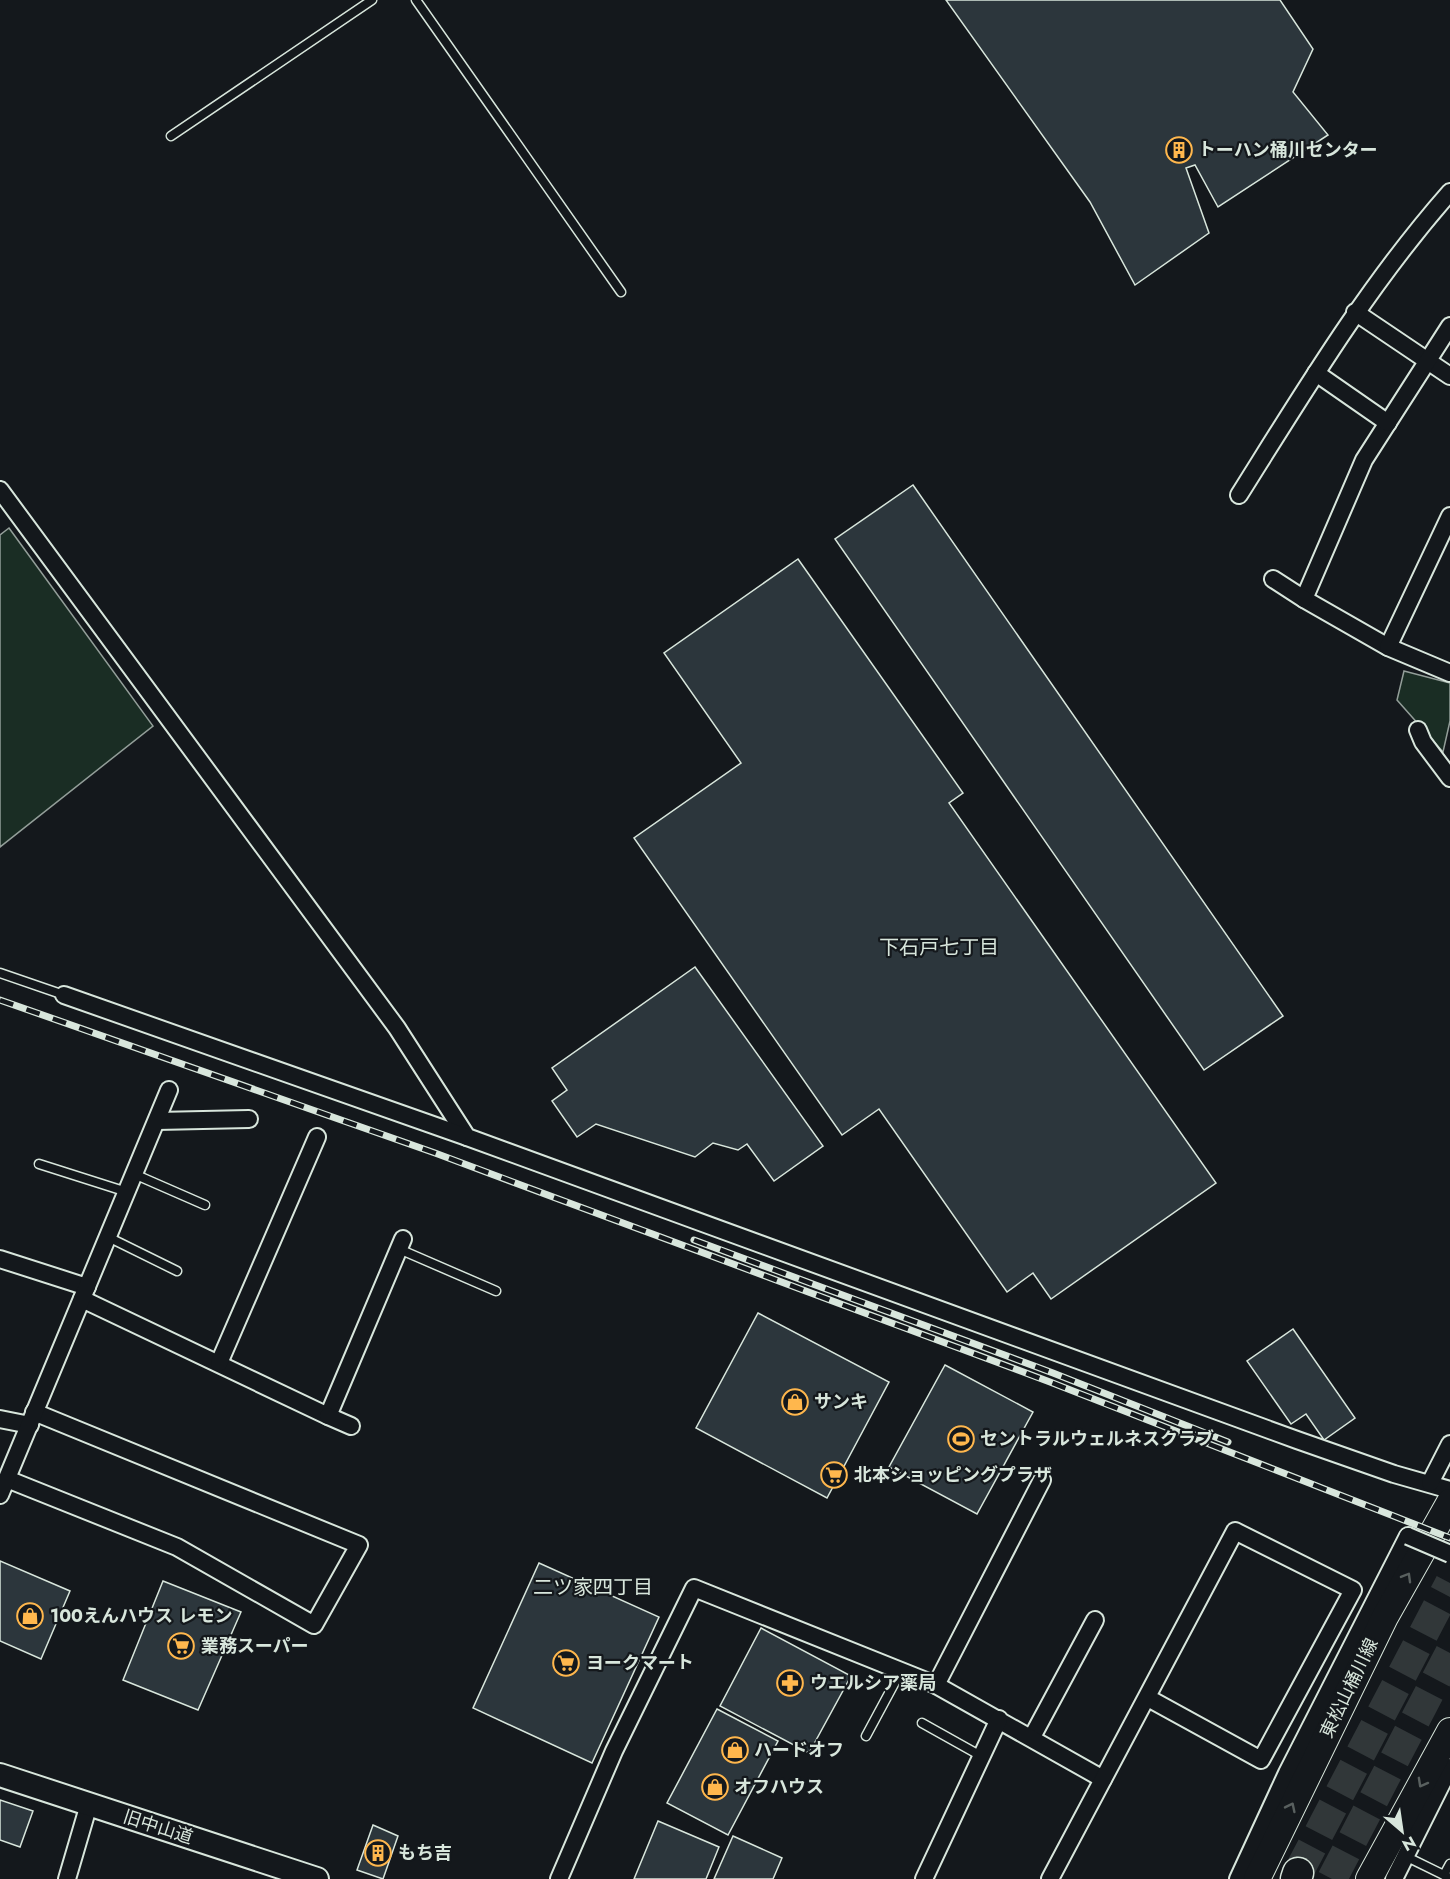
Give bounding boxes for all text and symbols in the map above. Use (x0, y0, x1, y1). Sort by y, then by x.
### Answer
building icon: トーハン桶川センター (1164, 135, 1194, 165)
place label: トーハン桶川センター (1198, 137, 1378, 163)
district label: 下石戸七丁目 (879, 933, 999, 962)
shop icon: サンキ (780, 1387, 810, 1417)
place label: サンキ (814, 1389, 868, 1415)
sports icon: セントラルウェルネスクラブ (946, 1424, 976, 1454)
place label: セントラルウェルネスクラブ (980, 1426, 1214, 1452)
supermarket icon: 北本ショッピングプラザ (819, 1460, 849, 1490)
place label: 北本ショッピングプラザ (854, 1462, 1052, 1488)
district label: 二ツ家四丁目 (533, 1573, 653, 1602)
one-way arrow (1400, 1573, 1412, 1583)
shop icon: 100えんハウス レモン (15, 1601, 45, 1631)
place label: 100えんハウス レモン (50, 1603, 232, 1629)
supermarket icon: 業務スーパー (166, 1631, 196, 1661)
place label: 業務スーパー (201, 1633, 309, 1659)
street label: 東松山桶川線 (1314, 1634, 1384, 1742)
supermarket icon: ヨークマート (551, 1648, 581, 1678)
place label: ヨークマート (586, 1650, 694, 1676)
pharmacy icon: ウエルシア薬局 (775, 1668, 805, 1698)
place label: ウエルシア薬局 (810, 1670, 936, 1696)
shop icon: ハードオフ (720, 1735, 750, 1765)
place label: ハードオフ (754, 1737, 844, 1763)
shop icon: オフハウス (700, 1772, 730, 1802)
place label: オフハウス (734, 1774, 824, 1800)
one-way arrow (1418, 1777, 1429, 1787)
north arrow (1372, 1801, 1432, 1861)
one-way arrow (1284, 1803, 1295, 1814)
street label: 旧中山道 (120, 1804, 196, 1850)
text: N (1398, 1831, 1420, 1857)
building icon: もち吉 (363, 1838, 393, 1868)
place label: もち吉 (398, 1840, 452, 1866)

